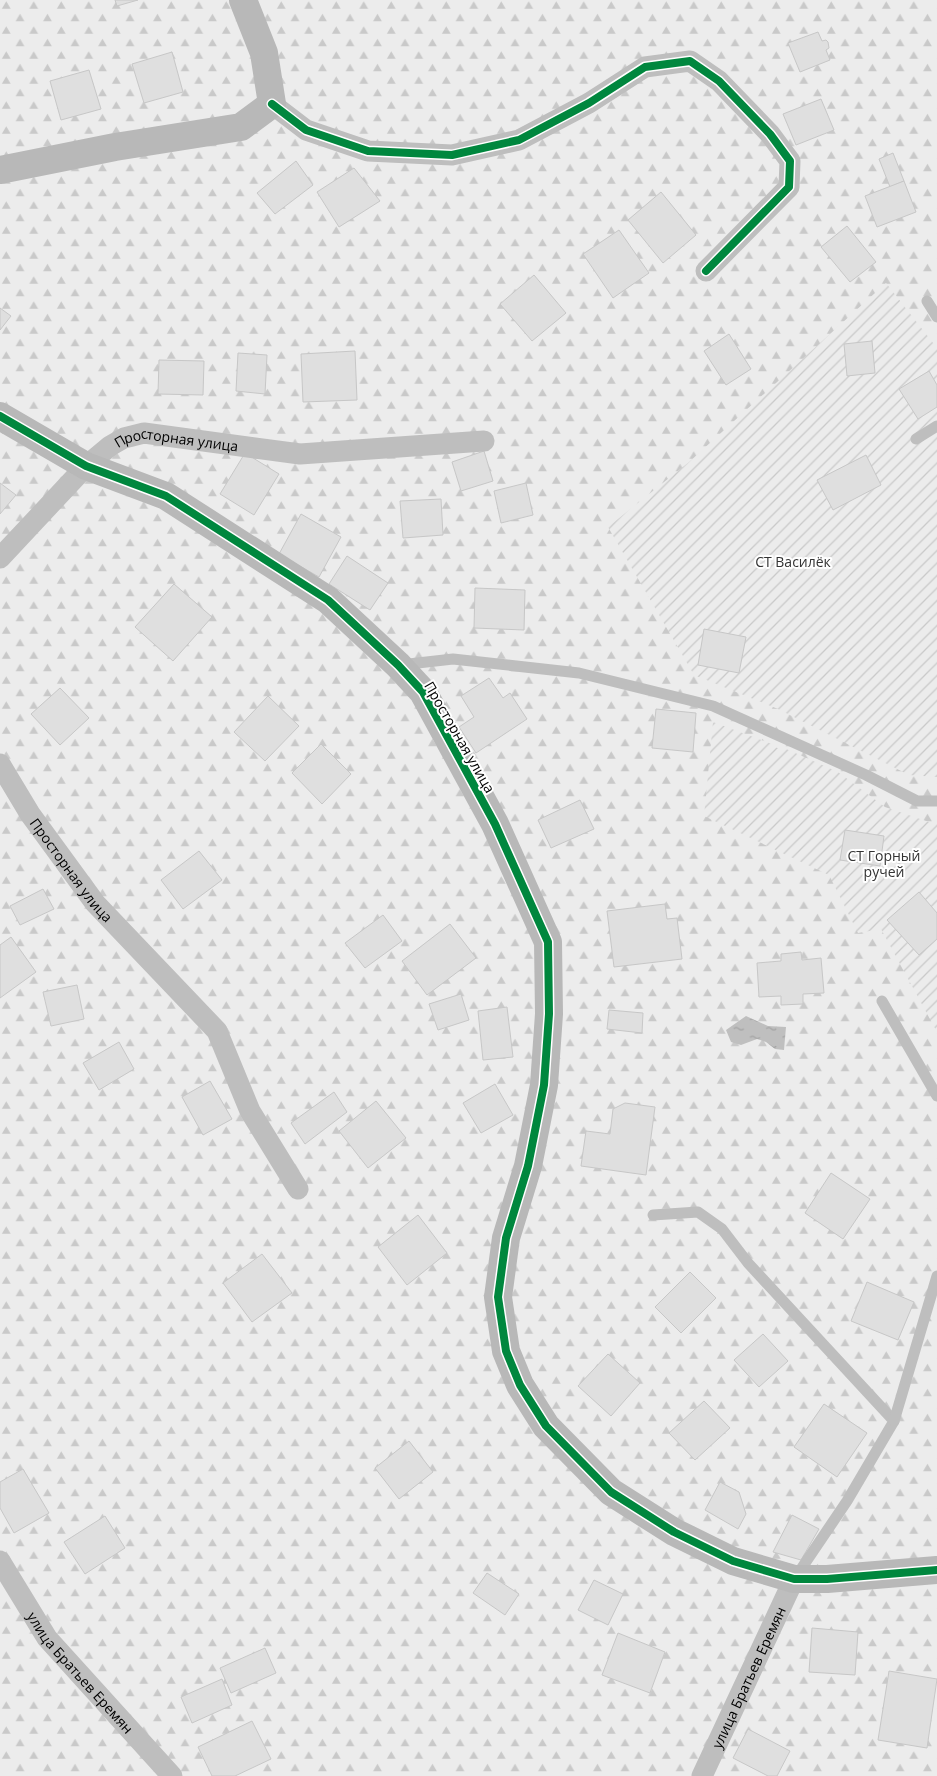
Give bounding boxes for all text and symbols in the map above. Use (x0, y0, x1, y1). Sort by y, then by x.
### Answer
street label: Просторная улица (110, 423, 240, 455)
park label: СТ Василёк (755, 552, 832, 571)
street label: Просторная улица (420, 678, 500, 796)
street label: Просторная улица (26, 814, 117, 926)
park label: СТ Горный ручей (848, 846, 920, 881)
street label: улица Братьев Еремян (707, 1603, 789, 1751)
street label: улица Братьев Еремян (24, 1608, 138, 1737)

